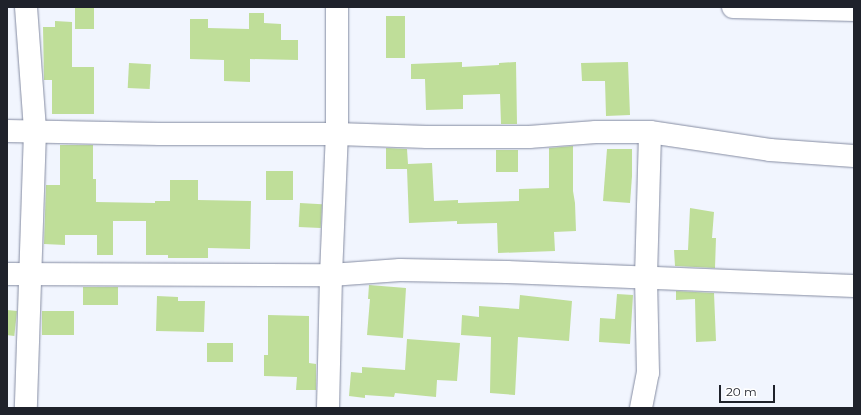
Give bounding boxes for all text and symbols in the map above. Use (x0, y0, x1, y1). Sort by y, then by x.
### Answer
scale bar (721, 377, 777, 403)
text: 20 m (726, 384, 757, 399)

